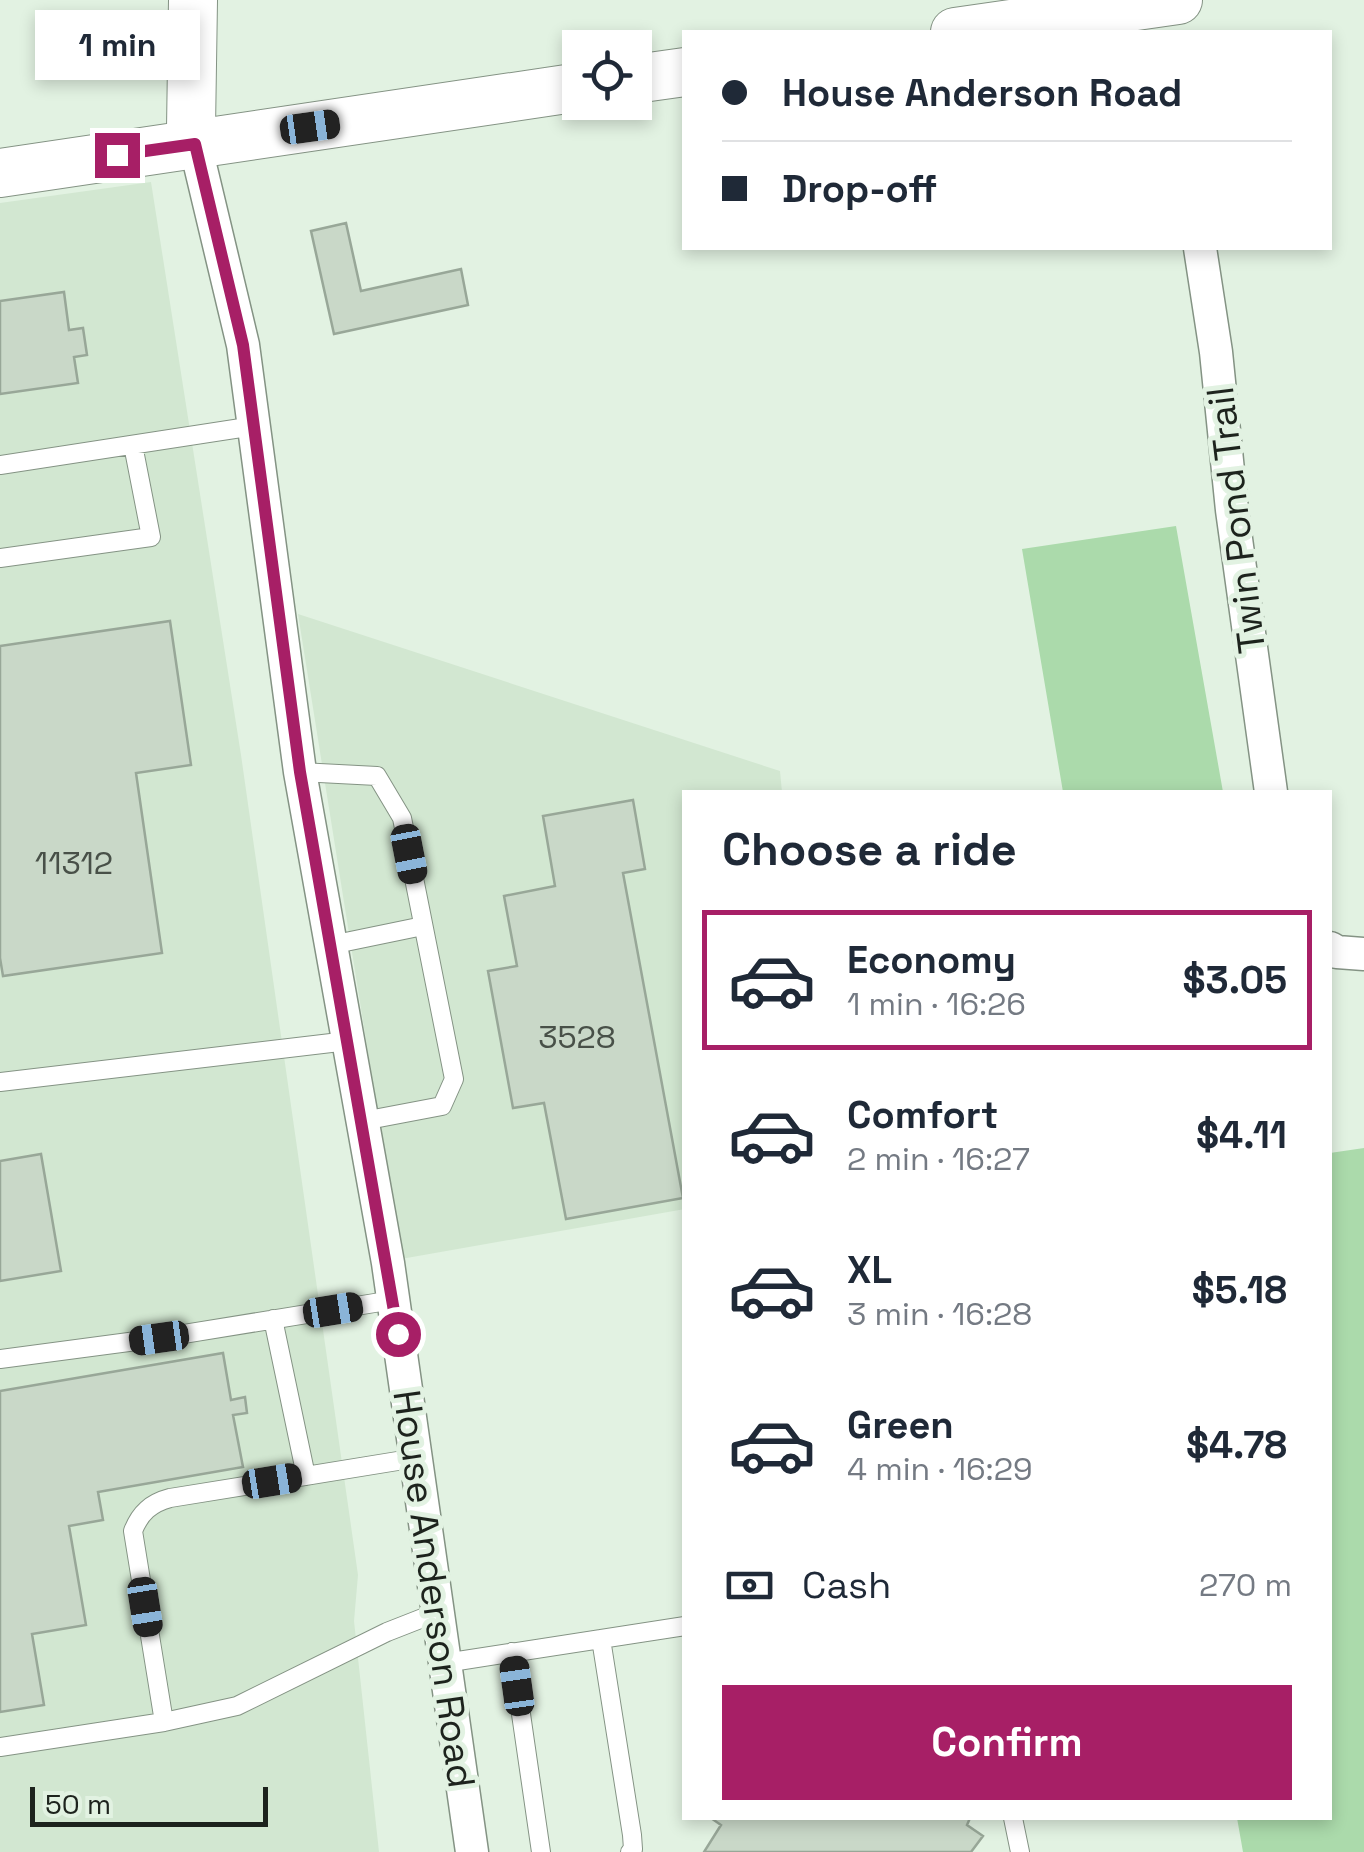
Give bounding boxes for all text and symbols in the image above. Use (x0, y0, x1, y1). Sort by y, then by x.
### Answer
callout: 1 min (34, 10, 200, 80)
text: 1 min (78, 25, 157, 65)
map controls (562, 30, 652, 120)
button: locate (562, 30, 652, 120)
text: House Anderson Road (782, 69, 1182, 117)
car (278, 108, 342, 146)
route end (95, 133, 140, 178)
text: Drop-off (782, 165, 937, 213)
street label: Twin Pond Trail (1196, 384, 1276, 656)
text: Choose a ride (722, 821, 1017, 878)
car (389, 822, 429, 886)
house number: 11312 (35, 843, 113, 883)
icon: car (727, 935, 817, 1025)
text: Economy (847, 936, 1016, 984)
text: $3.05 (1183, 956, 1287, 1004)
text: 1 min · 16:26 (847, 984, 1026, 1024)
house number: 3528 (538, 1017, 616, 1057)
icon: car (727, 1090, 817, 1180)
text: Comfort (847, 1091, 998, 1139)
text: $4.11 (1196, 1111, 1287, 1159)
text: 2 min · 16:27 (847, 1139, 1030, 1179)
icon: car (727, 1245, 817, 1335)
text: XL (847, 1246, 892, 1294)
text: $5.18 (1192, 1266, 1287, 1314)
car (301, 1290, 365, 1330)
text: 3 min · 16:28 (847, 1294, 1032, 1334)
route start (376, 1312, 421, 1357)
car (127, 1319, 191, 1357)
street label: House Anderson Road (382, 1387, 486, 1791)
icon: car (727, 1400, 817, 1490)
text: Green (847, 1401, 954, 1449)
text: $4.78 (1186, 1421, 1287, 1469)
text: 4 min · 16:29 (847, 1449, 1033, 1489)
car (240, 1461, 304, 1501)
icon: cash (722, 1558, 777, 1613)
text: Cash (802, 1561, 891, 1609)
text: 270 m (1199, 1565, 1292, 1605)
car (125, 1575, 165, 1639)
car (498, 1654, 536, 1718)
button: Confirm (722, 1685, 1292, 1800)
scale bar (30, 1782, 268, 1826)
text: 50 m (45, 1786, 111, 1822)

